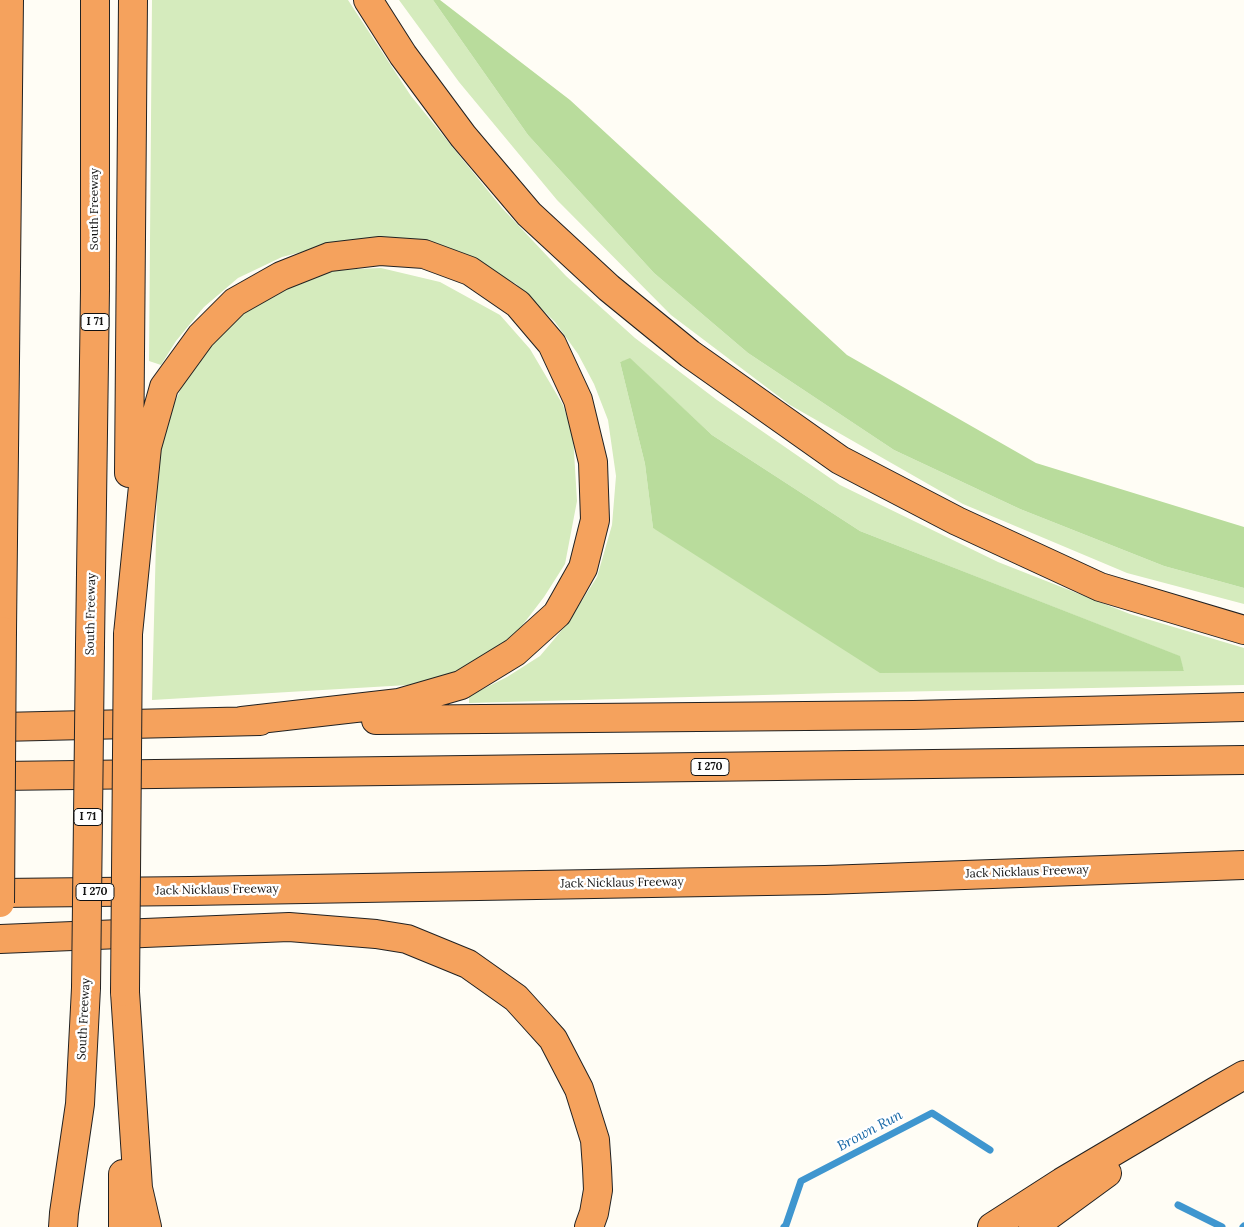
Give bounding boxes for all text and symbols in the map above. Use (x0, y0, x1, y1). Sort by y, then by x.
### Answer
street label: South Freeway (88, 168, 102, 250)
road number: I 71 (81, 314, 109, 331)
street label: South Freeway (83, 573, 99, 655)
road number: I 270 (691, 759, 729, 776)
road number: I 71 (74, 809, 102, 826)
street label: Jack Nicklaus Freeway (965, 863, 1089, 881)
street label: Jack Nicklaus Freeway (560, 875, 684, 891)
street label: Jack Nicklaus Freeway (155, 882, 279, 898)
road number: I 270 (76, 884, 114, 900)
street label: South Freeway (75, 978, 93, 1060)
water label: Brown Run (835, 1107, 905, 1155)

